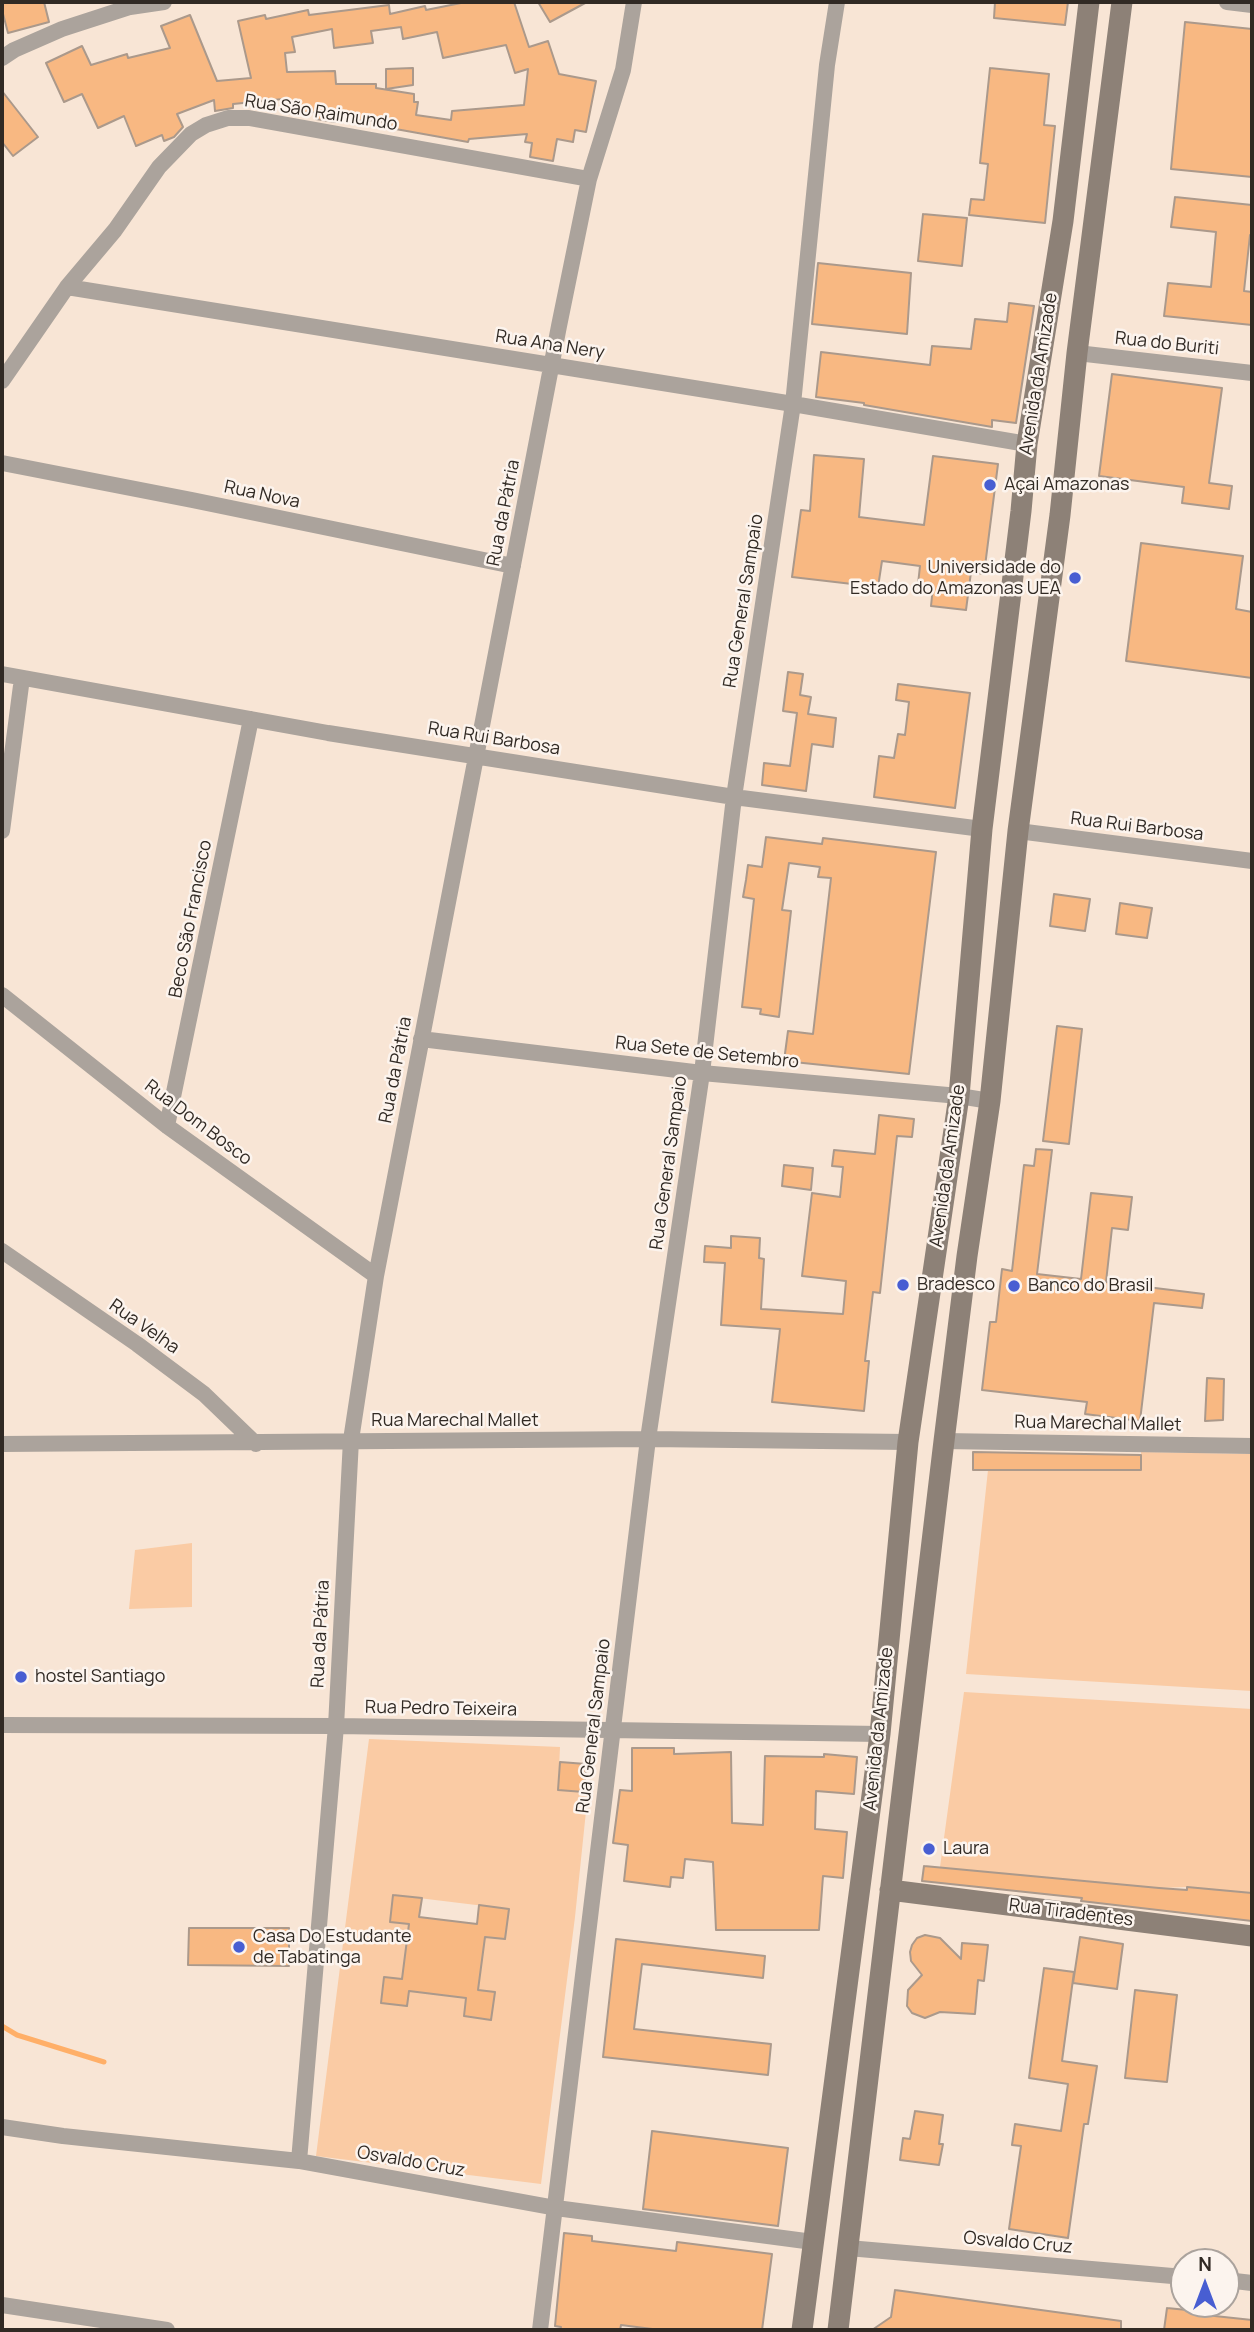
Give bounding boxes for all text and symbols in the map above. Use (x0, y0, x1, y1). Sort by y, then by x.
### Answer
street label: Rua São Raimundo (243, 90, 399, 136)
street label: Avenida da Amizade (1015, 291, 1063, 457)
street label: Rua Ana Nery (494, 326, 606, 364)
street label: Rua do Buriti (1114, 328, 1220, 360)
street label: Rua da Pátria (483, 458, 525, 568)
place label: Açai Amazonas (1004, 474, 1129, 496)
street label: Rua Nova (222, 476, 302, 514)
marker: Açai Amazonas (982, 477, 998, 493)
street label: Rua General Sampaio (720, 513, 768, 689)
place label: Universidade do Estado do Amazonas UEA (850, 557, 1061, 600)
marker: Universidade do Estado do Amazonas UEA (1067, 570, 1083, 586)
street label: Rua Rui Barbosa (426, 718, 562, 760)
street label: Rua Rui Barbosa (1069, 808, 1205, 846)
street label: Beco São Francisco (165, 838, 217, 1000)
street label: Rua da Pátria (375, 1015, 417, 1125)
street label: Rua Sete de Setembro (614, 1033, 800, 1073)
street label: Rua General Sampaio (646, 1075, 692, 1251)
street label: Rua Dom Bosco (140, 1076, 256, 1170)
street label: Avenida da Amizade (926, 1083, 970, 1249)
place label: Bradesco (917, 1274, 995, 1296)
place label: Banco do Brasil (1028, 1275, 1154, 1297)
marker: Bradesco (895, 1277, 911, 1293)
marker: Banco do Brasil (1006, 1278, 1022, 1294)
street label: Rua Velha (105, 1295, 183, 1359)
street label: Rua Marechal Mallet (371, 1410, 539, 1432)
street label: Rua Marechal Mallet (1014, 1412, 1182, 1436)
street label: Rua da Pátria (307, 1579, 335, 1689)
street label: Rua General Sampaio (573, 1638, 615, 1814)
street label: Avenida da Amizade (860, 1646, 898, 1812)
place label: hostel Santiago (35, 1666, 165, 1688)
marker: hostel Santiago (13, 1669, 29, 1685)
street label: Rua Pedro Teixeira (365, 1697, 517, 1721)
place label: Laura (943, 1838, 989, 1860)
marker: Laura (921, 1841, 937, 1857)
street label: Rua Tiradentes (1008, 1895, 1134, 1931)
place label: Casa Do Estudante de Tabatinga (253, 1926, 412, 1968)
marker: Casa Do Estudante de Tabatinga (231, 1939, 247, 1955)
street label: Osvaldo Cruz (355, 2142, 467, 2182)
street label: Osvaldo Cruz (963, 2227, 1073, 2259)
north arrow (1170, 2248, 1240, 2318)
text: N (1198, 2251, 1212, 2277)

